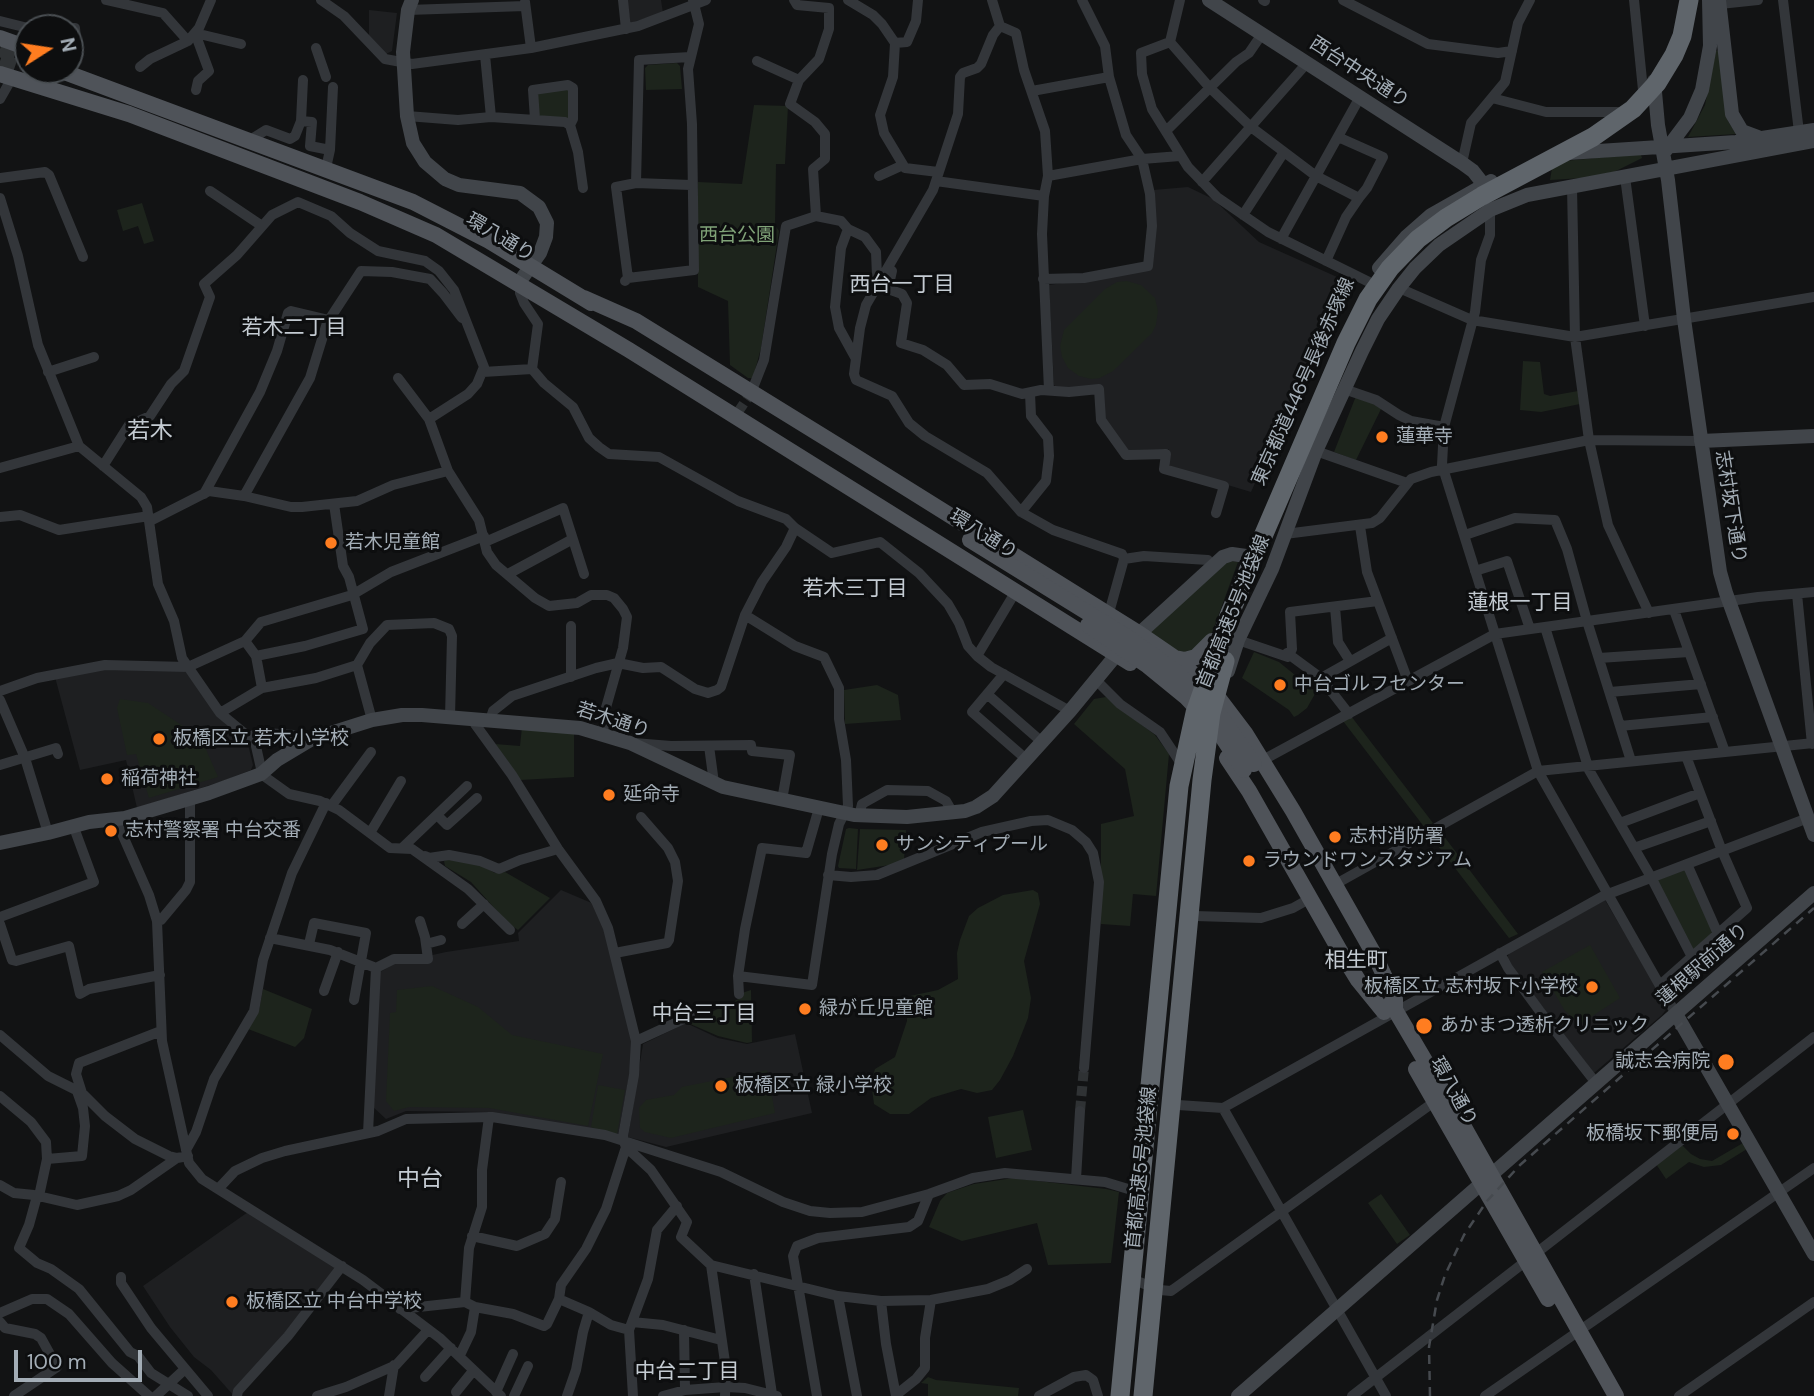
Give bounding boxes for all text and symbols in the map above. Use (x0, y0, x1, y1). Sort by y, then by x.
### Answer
north arrow (14, 14, 84, 84)
street label: 西台中央通り (1305, 32, 1413, 114)
text: N (54, 36, 82, 54)
street label: 環八通り (462, 209, 538, 267)
park label: 西台公園 (699, 225, 775, 247)
district label: 西台一丁目 (850, 272, 954, 298)
street label: 東京都道446号長後赤塚線 (1248, 275, 1360, 489)
district label: 若木二丁目 (242, 315, 346, 341)
district label: 若木 (127, 418, 173, 446)
place label: 蓮華寺 (1396, 426, 1453, 448)
marker: 蓮華寺 (1374, 429, 1390, 445)
street label: 志村坂下通り (1710, 449, 1750, 565)
street label: 環八通り (945, 505, 1021, 565)
place label: 若木児童館 (345, 532, 440, 554)
street label: 首都高速5号池袋線 (1193, 532, 1275, 692)
marker: 若木児童館 (323, 535, 339, 551)
district label: 若木三丁目 (803, 576, 907, 602)
district label: 蓮根一丁目 (1468, 590, 1572, 616)
place label: 中台ゴルフセンター (1294, 674, 1465, 696)
marker: 中台ゴルフセンター (1272, 677, 1288, 693)
street label: 若木通り (573, 698, 653, 744)
place label: 板橋区立 若木小学校 (173, 728, 349, 750)
marker: 板橋区立 若木小学校 (151, 731, 167, 747)
place label: 稲荷神社 (121, 768, 197, 790)
marker: 稲荷神社 (99, 771, 115, 787)
place label: 延命寺 (623, 784, 680, 806)
marker: 延命寺 (601, 787, 617, 803)
place label: 志村警察署 中台交番 (125, 820, 301, 842)
marker: 志村警察署 中台交番 (103, 823, 119, 839)
place label: 志村消防署 (1349, 826, 1444, 848)
marker: 志村消防署 (1327, 829, 1343, 845)
place label: サンシティプール (896, 834, 1048, 856)
marker: サンシティプール (874, 837, 890, 853)
place label: ラウンドワンスタジアム (1263, 850, 1472, 872)
marker: ラウンドワンスタジアム (1241, 853, 1257, 869)
street label: 蓮根駅前通り (1653, 919, 1753, 1011)
district label: 相生町 (1325, 948, 1387, 974)
place label: 板橋区立 志村坂下小学校 (1364, 976, 1578, 998)
marker: 板橋区立 志村坂下小学校 (1584, 979, 1600, 995)
place label: 緑が丘児童館 (819, 998, 933, 1020)
district label: 中台三丁目 (652, 1001, 756, 1027)
marker: 緑が丘児童館 (797, 1001, 813, 1017)
place label: あかまつ透析クリニック (1440, 1015, 1649, 1037)
marker: あかまつ透析クリニック (1414, 1016, 1434, 1036)
place label: 誠志会病院 (1615, 1051, 1710, 1073)
marker: 誠志会病院 (1716, 1052, 1736, 1072)
street label: 環八通り (1425, 1053, 1481, 1131)
place label: 板橋区立 緑小学校 (735, 1075, 892, 1097)
marker: 板橋区立 緑小学校 (713, 1078, 729, 1094)
street label: 首都高速5号池袋線 (1122, 1085, 1162, 1251)
place label: 板橋坂下郵便局 (1586, 1123, 1719, 1145)
marker: 板橋坂下郵便局 (1725, 1126, 1741, 1142)
district label: 中台 (397, 1166, 443, 1194)
place label: 板橋区立 中台中学校 (246, 1291, 422, 1313)
marker: 板橋区立 中台中学校 (224, 1294, 240, 1310)
scale bar (18, 1336, 145, 1380)
text: 100 m (27, 1348, 87, 1376)
district label: 中台二丁目 (635, 1359, 739, 1385)

